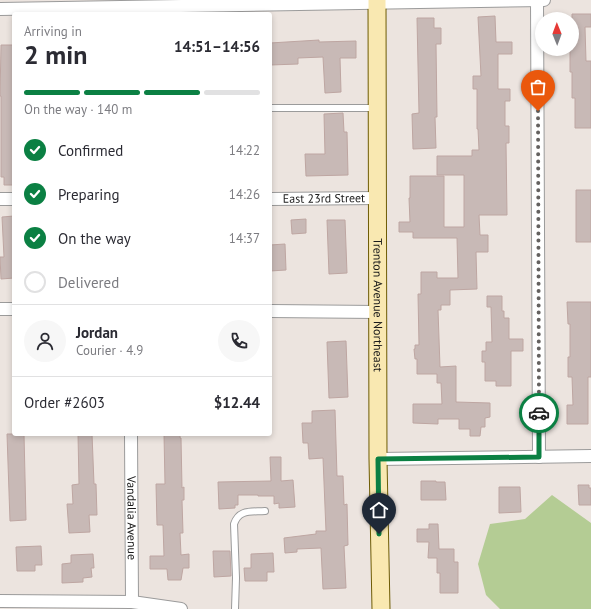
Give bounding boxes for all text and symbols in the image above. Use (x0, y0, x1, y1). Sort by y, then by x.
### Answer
north arrow (535, 12, 579, 56)
map controls (535, 12, 579, 56)
text: Arriving in (24, 23, 82, 40)
text: 14:51–14:56 (174, 37, 260, 56)
text: 2 min (24, 38, 87, 71)
pin (521, 70, 555, 111)
icon: bag (527, 76, 549, 98)
text: On the way · 140 m (24, 101, 132, 118)
icon: check (24, 139, 46, 161)
text: Confirmed (58, 141, 123, 160)
text: 14:22 (229, 142, 260, 159)
icon: check (24, 183, 46, 205)
text: Preparing (58, 185, 120, 204)
text: 14:26 (229, 186, 260, 203)
street label: East 23rd Street (283, 190, 365, 206)
icon: check (24, 227, 46, 249)
text: On the way (58, 229, 131, 248)
text: 14:37 (229, 230, 260, 247)
street label: Trenton Avenue Northeast (371, 238, 386, 372)
text: Delivered (58, 273, 119, 292)
button: person (24, 320, 66, 362)
button: phone (218, 320, 260, 362)
text: Jordan (76, 323, 118, 342)
text: Courier · 4.9 (76, 342, 143, 359)
text: Order #2603 (24, 393, 105, 412)
text: $12.44 (214, 393, 260, 412)
courier (519, 393, 559, 433)
icon: car (528, 402, 550, 424)
street label: Vandalia Avenue (124, 475, 140, 560)
pin (362, 493, 396, 534)
icon: home (368, 499, 390, 521)

